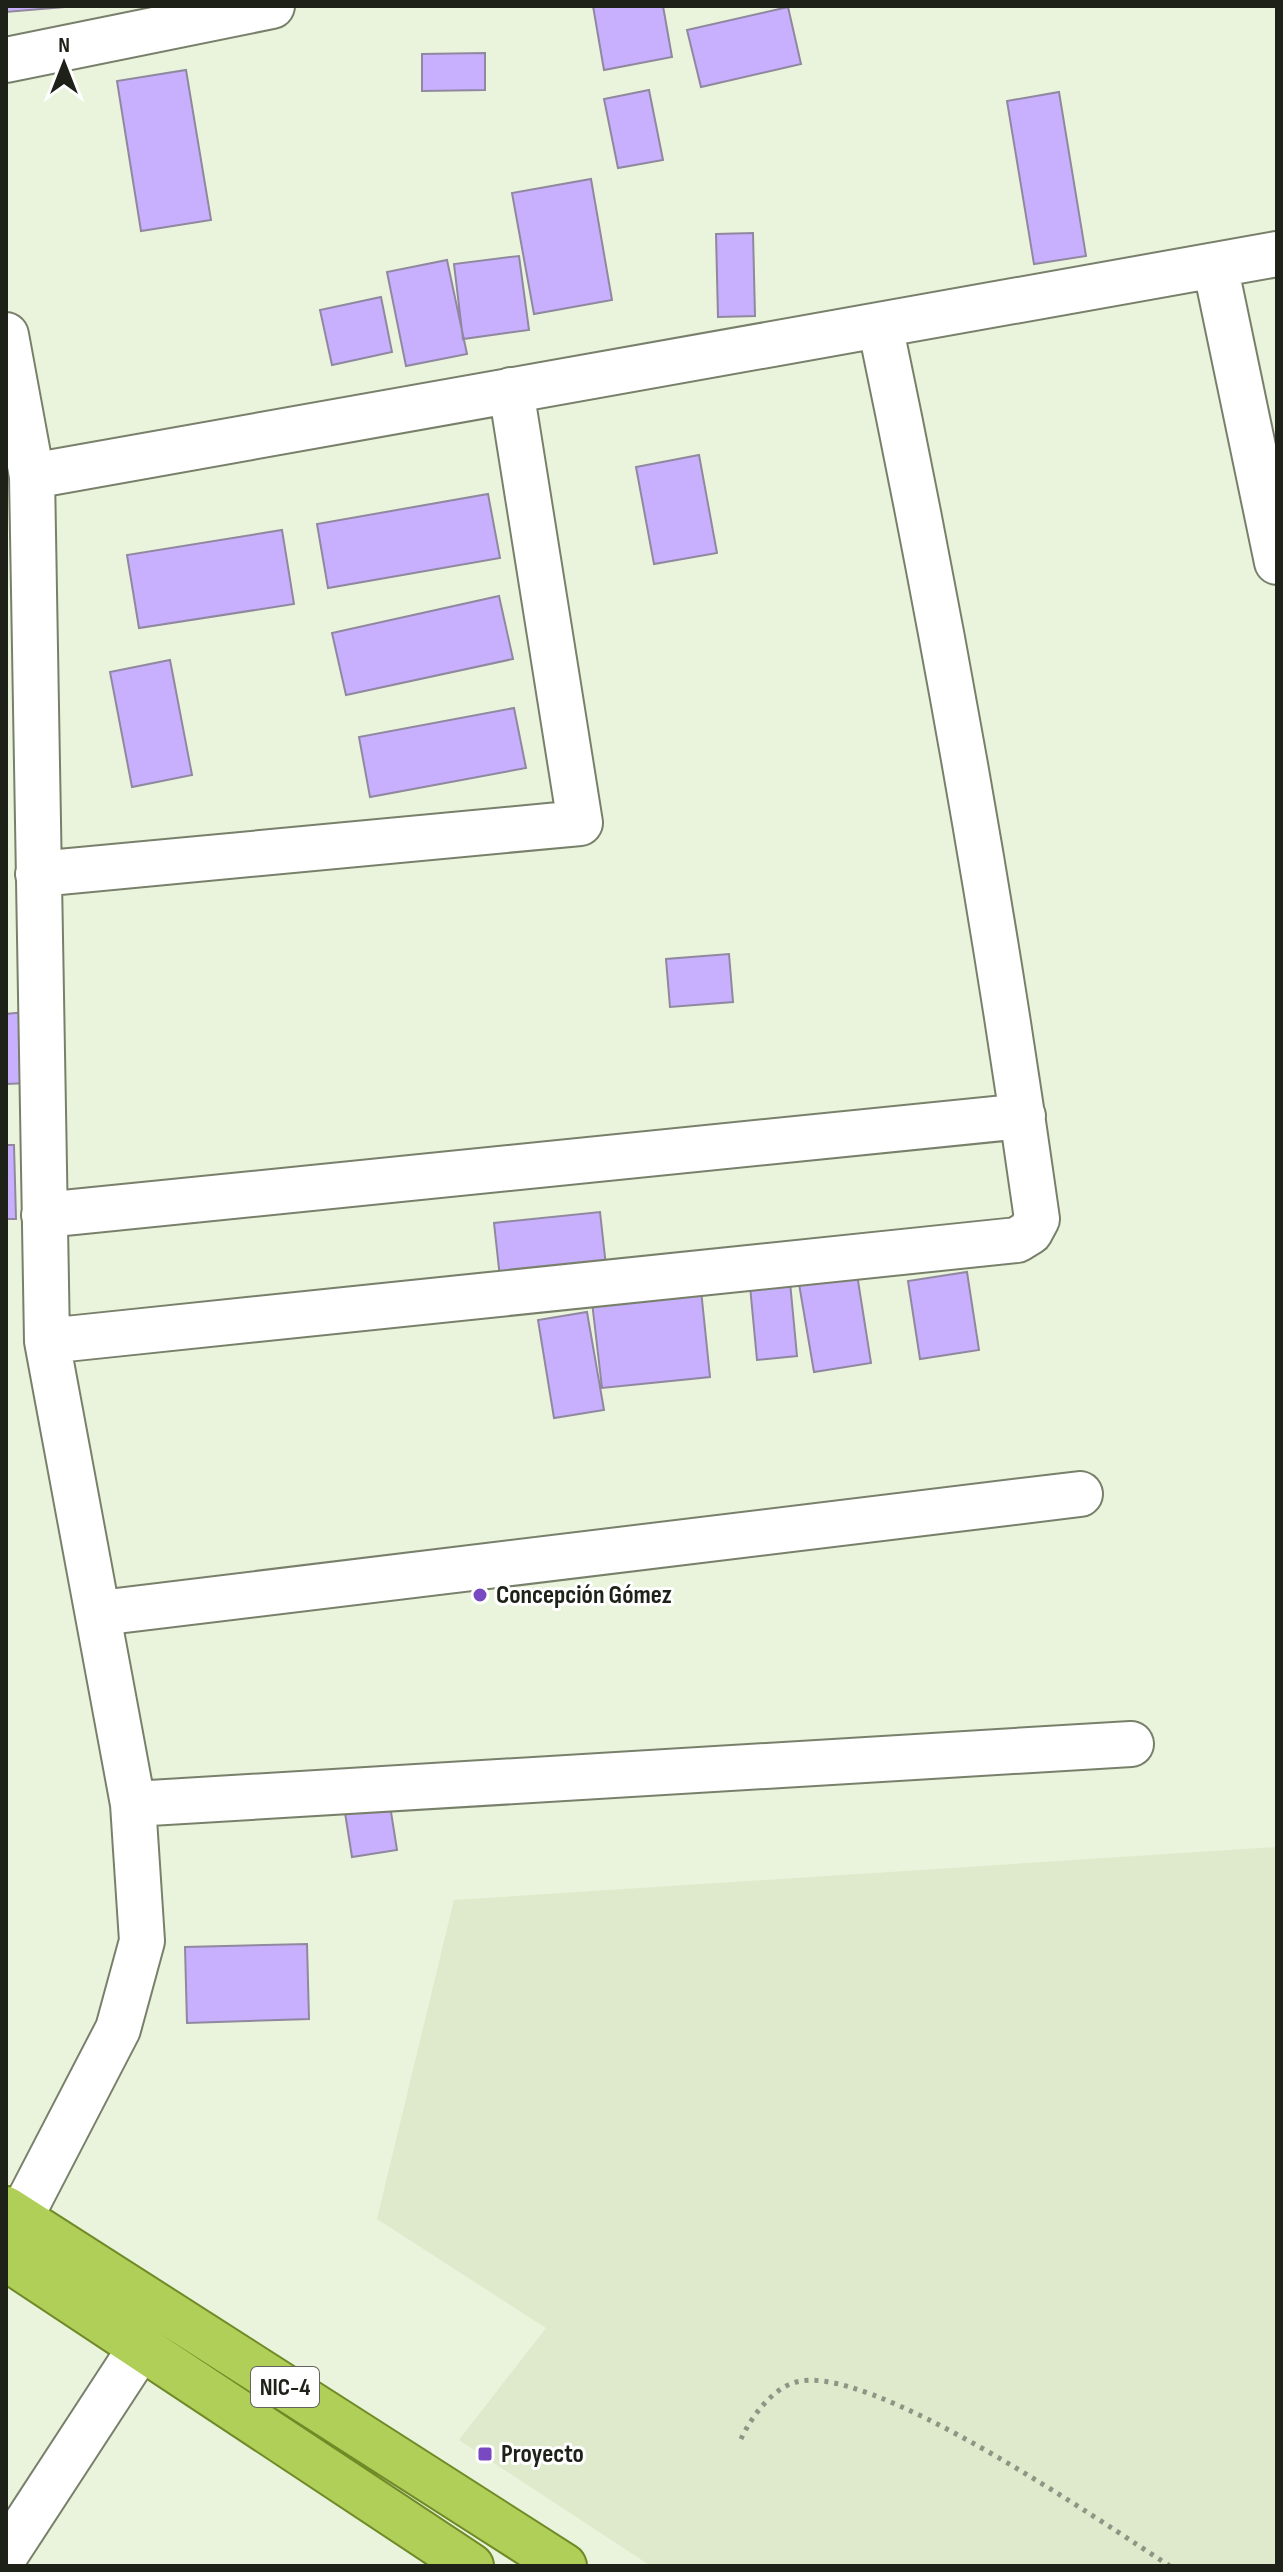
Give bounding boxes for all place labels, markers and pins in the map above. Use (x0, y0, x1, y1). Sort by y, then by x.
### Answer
place label: Concepción Gómez (496, 1580, 672, 1611)
marker: Concepción Gómez (471, 1586, 489, 1604)
place label: Proyecto (501, 2439, 584, 2470)
marker: Proyecto (476, 2445, 494, 2463)

